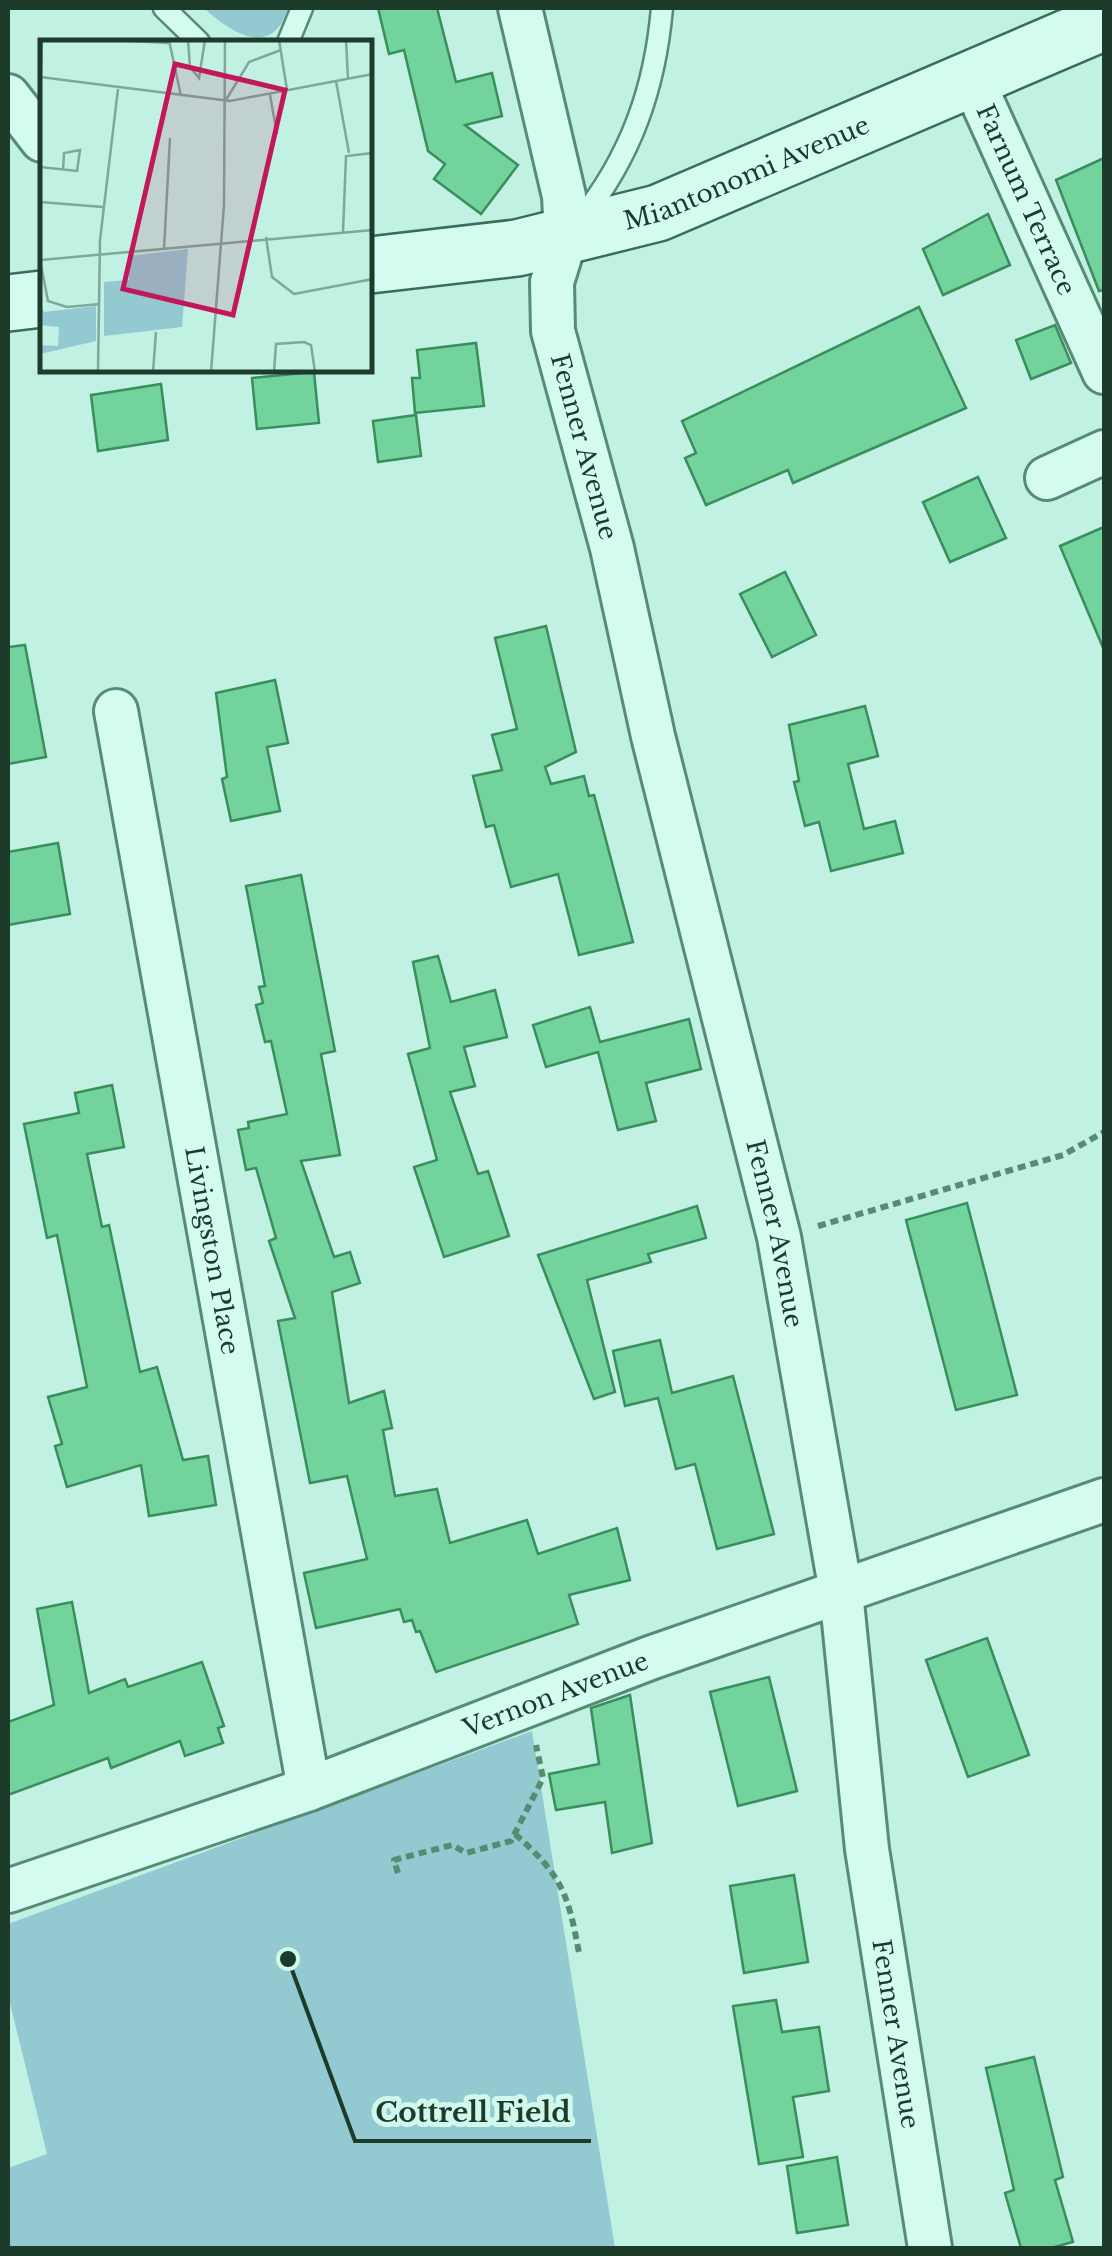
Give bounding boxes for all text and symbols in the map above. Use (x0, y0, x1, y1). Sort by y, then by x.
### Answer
inset map (40, 40, 372, 372)
street label: Farnum Terrace (969, 99, 1082, 300)
street label: Miantonomi Avenue (621, 109, 874, 237)
street label: Fenner Avenue (544, 350, 624, 543)
street label: Fenner Avenue (739, 1136, 810, 1330)
street label: Livingston Place (178, 1144, 246, 1357)
street label: Vernon Avenue (458, 1645, 653, 1745)
street label: Fenner Avenue (865, 1937, 926, 2131)
callout: Cottrell Field (355, 2083, 591, 2141)
text: Cottrell Field (375, 2095, 571, 2130)

